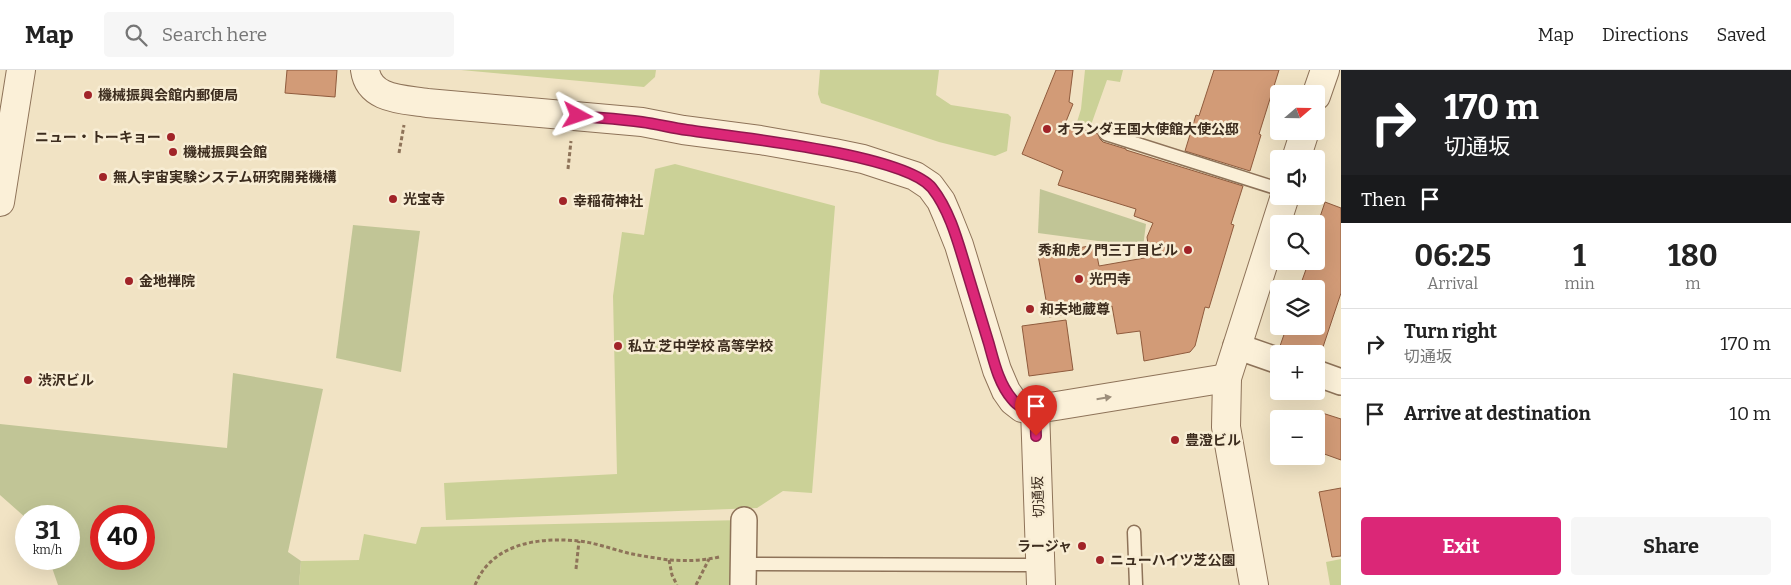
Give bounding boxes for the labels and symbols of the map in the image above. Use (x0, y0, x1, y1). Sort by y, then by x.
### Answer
north arrow (1270, 85, 1325, 140)
place label: 機械振興会館内郵便局 (98, 87, 238, 104)
marker: 機械振興会館内郵便局 (82, 89, 94, 101)
position arrow (551, 89, 603, 141)
place label: オランダ王国大使館大使公邸 (1057, 121, 1239, 138)
marker: オランダ王国大使館大使公邸 (1041, 123, 1053, 135)
place label: ニュー・トーキョー (35, 129, 161, 146)
marker: ニュー・トーキョー (165, 131, 177, 143)
place label: 機械振興会館 (183, 144, 267, 161)
marker: 機械振興会館 (167, 146, 179, 158)
place label: 無人宇宙実験システム研究開発機構 (113, 169, 337, 186)
marker: 無人宇宙実験システム研究開発機構 (97, 171, 109, 183)
place label: 光宝寺 (403, 191, 445, 208)
marker: 光宝寺 (387, 193, 399, 205)
place label: 幸稲荷神社 (573, 193, 643, 210)
marker: 幸稲荷神社 (557, 195, 569, 207)
place label: 秀和虎ノ門三丁目ビル (1038, 242, 1178, 259)
marker: 秀和虎ノ門三丁目ビル (1182, 244, 1194, 256)
place label: 光円寺 (1089, 271, 1131, 288)
place label: 金地禅院 (139, 273, 195, 290)
marker: 光円寺 (1073, 273, 1085, 285)
marker: 金地禅院 (123, 275, 135, 287)
place label: 和夫地蔵尊 (1040, 301, 1110, 318)
marker: 和夫地蔵尊 (1024, 303, 1036, 315)
place label: 私立 芝中学校 高等学校 (628, 338, 773, 355)
marker: 私立 芝中学校 高等学校 (612, 340, 624, 352)
place label: 渋沢ビル (38, 372, 94, 389)
marker: 渋沢ビル (22, 374, 34, 386)
pin (1015, 385, 1057, 436)
one-way arrow (1097, 394, 1113, 402)
place label: 豊澄ビル (1185, 432, 1241, 449)
marker: 豊澄ビル (1169, 434, 1181, 446)
street label: 切通坂 (1029, 476, 1048, 518)
speed limit sign: 40 (90, 505, 155, 570)
place label: ラージャ (1017, 538, 1072, 555)
marker: ラージャ (1076, 540, 1088, 552)
place label: ニューハイツ芝公園 (1110, 552, 1235, 569)
marker: ニューハイツ芝公園 (1094, 554, 1106, 566)

